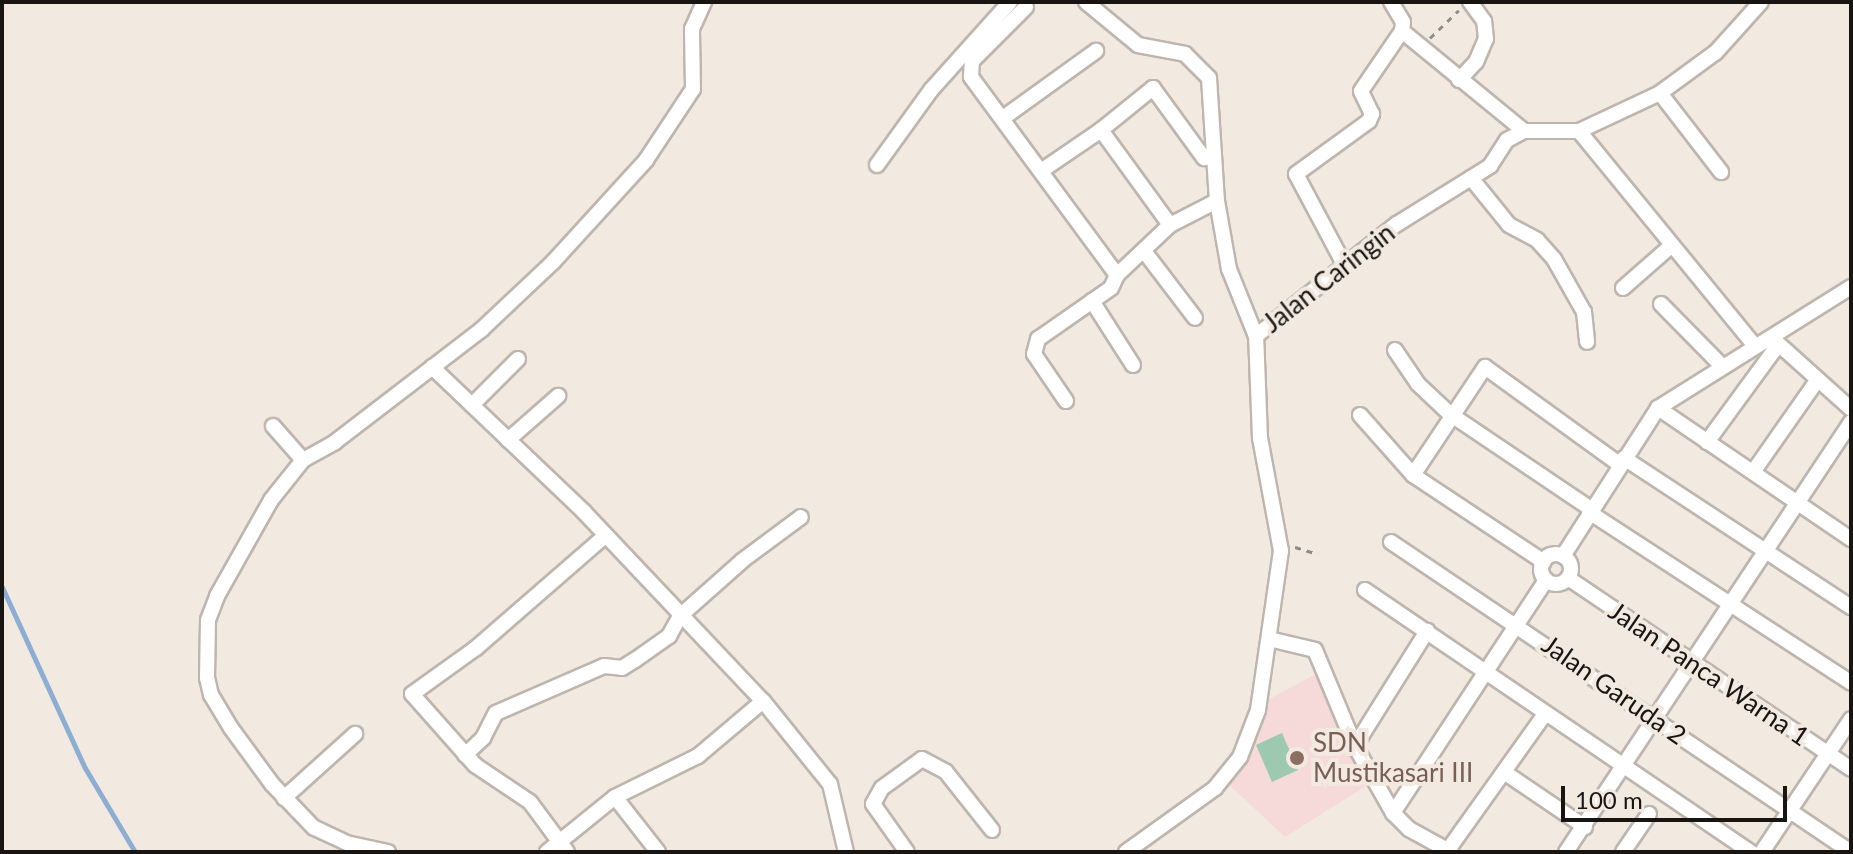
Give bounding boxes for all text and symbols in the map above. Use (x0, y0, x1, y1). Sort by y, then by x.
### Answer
street label: Jalan Caringin (1257, 217, 1401, 339)
street label: Jalan Panca Warna 1 (1603, 595, 1815, 753)
street label: Jalan Garuda 2 (1536, 629, 1692, 751)
place label: SDN Mustikasari III (1313, 727, 1473, 788)
marker: SDN Mustikasari III (1288, 749, 1306, 767)
scale bar (1565, 770, 1791, 820)
text: 100 m (1575, 785, 1643, 814)

